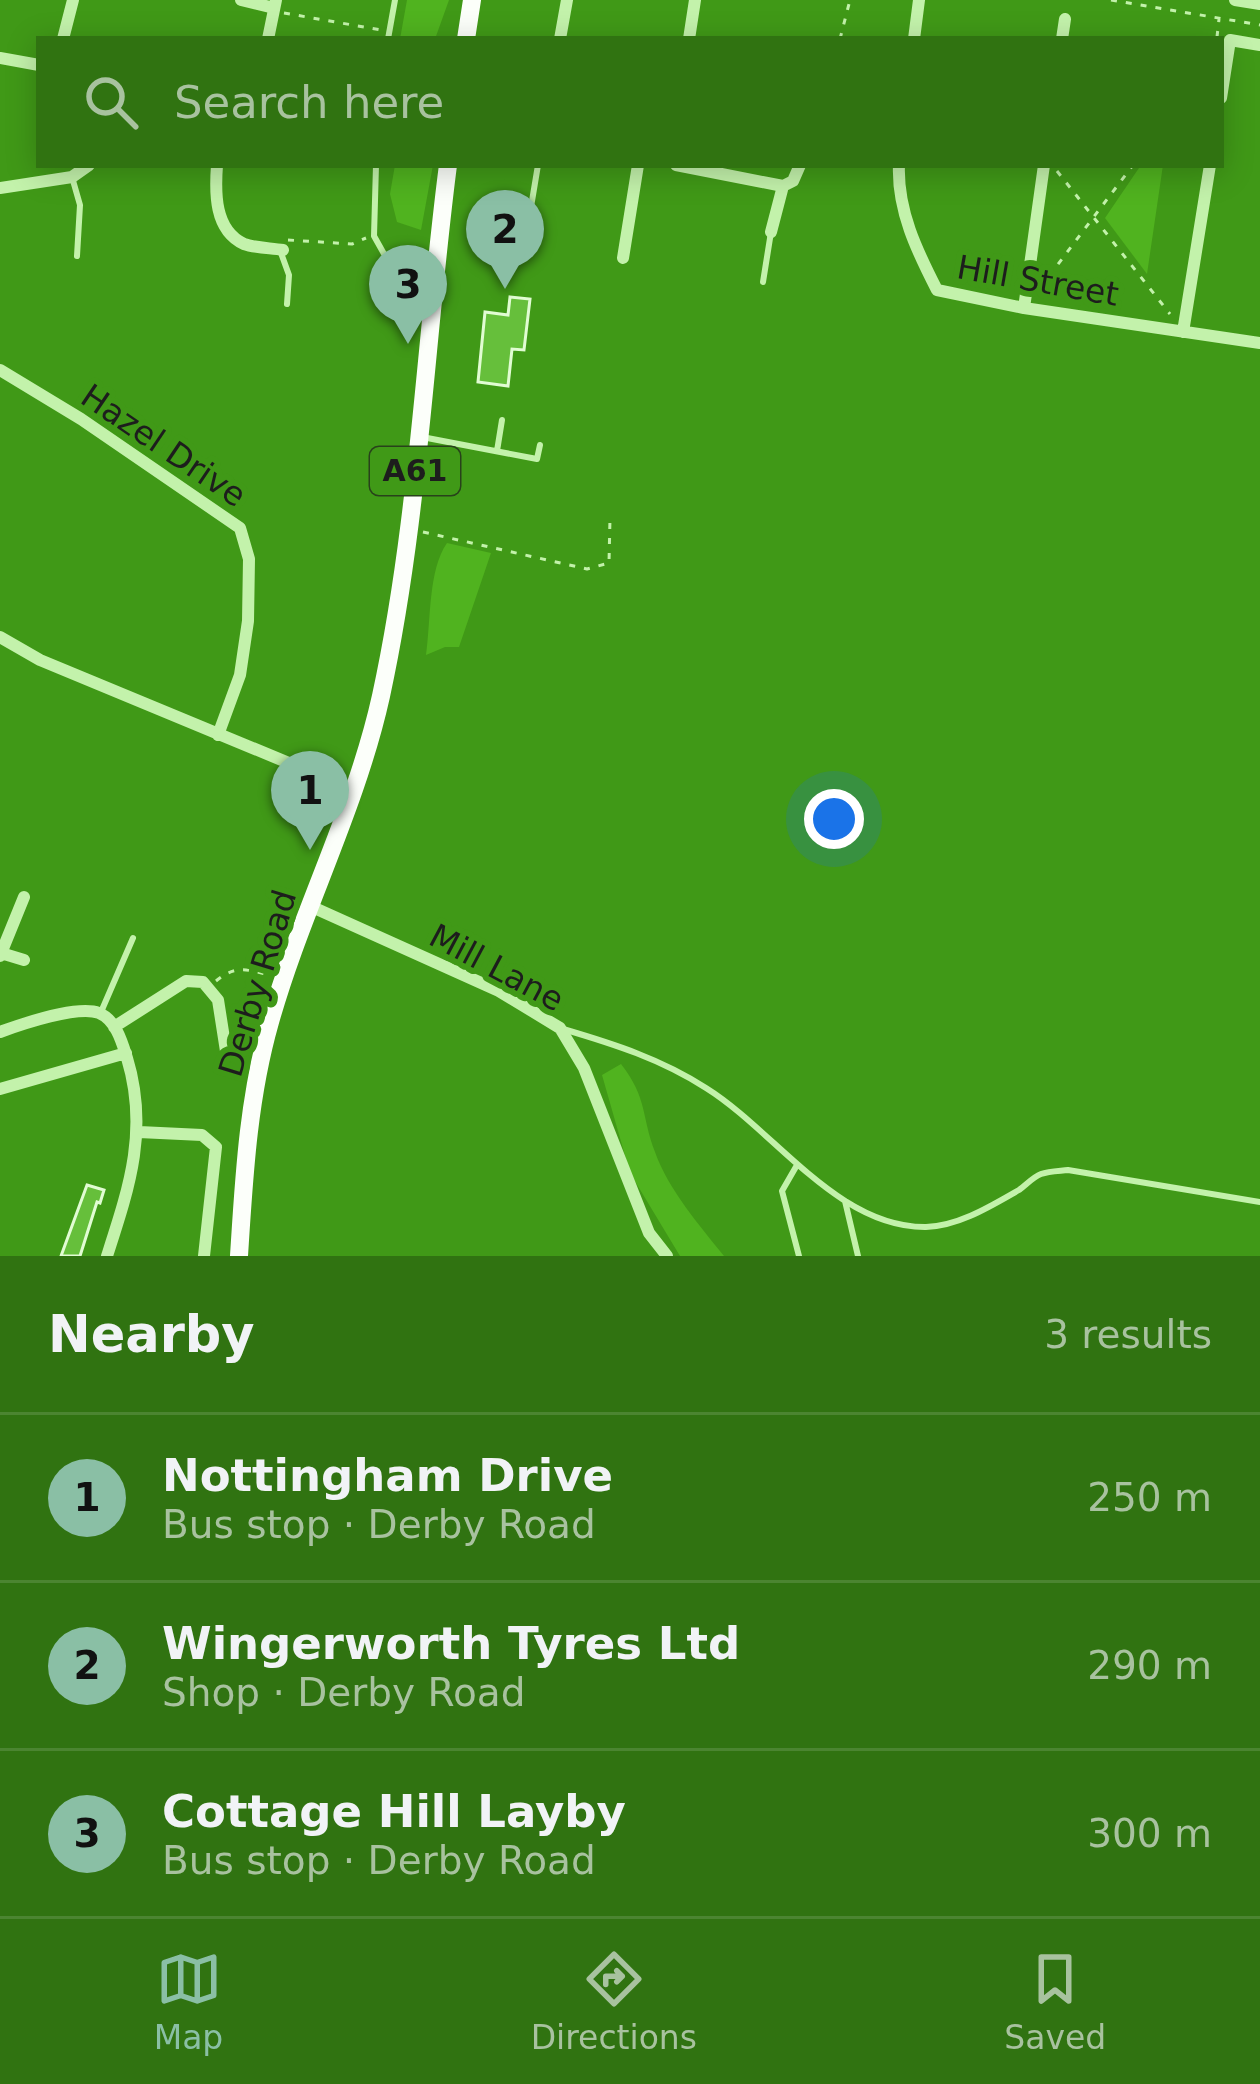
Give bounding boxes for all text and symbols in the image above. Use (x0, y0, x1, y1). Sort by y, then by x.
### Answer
search box (36, 36, 1224, 168)
icon: search (78, 69, 144, 135)
text: Search here (174, 76, 444, 129)
pin: 2 (466, 190, 544, 289)
pin: 3 (369, 245, 447, 344)
street label: Hill Street (954, 247, 1122, 314)
street label: Hazel Drive (74, 376, 254, 515)
road number: A61 (370, 447, 460, 495)
pin: 1 (271, 751, 349, 850)
your location (804, 789, 864, 849)
street label: Derby Road (211, 885, 304, 1081)
street label: Mill Lane (423, 916, 571, 1019)
text: Nearby (48, 1305, 255, 1364)
text: 3 results (1044, 1312, 1212, 1357)
text: Nottingham Drive (162, 1449, 613, 1502)
text: 1 (73, 1475, 101, 1520)
text: 250 m (1087, 1475, 1212, 1520)
text: Bus stop · Derby Road (162, 1502, 596, 1547)
text: Wingerworth Tyres Ltd (162, 1617, 740, 1670)
text: 2 (73, 1643, 101, 1688)
text: 290 m (1087, 1643, 1212, 1688)
text: Shop · Derby Road (162, 1670, 525, 1715)
text: Cottage Hill Layby (162, 1785, 626, 1838)
text: 3 (73, 1811, 101, 1856)
text: 300 m (1087, 1811, 1212, 1856)
text: Bus stop · Derby Road (162, 1838, 596, 1883)
tab: Map (154, 1946, 223, 2057)
tab: Directions (531, 1946, 697, 2057)
tab: Saved (1004, 1946, 1106, 2057)

